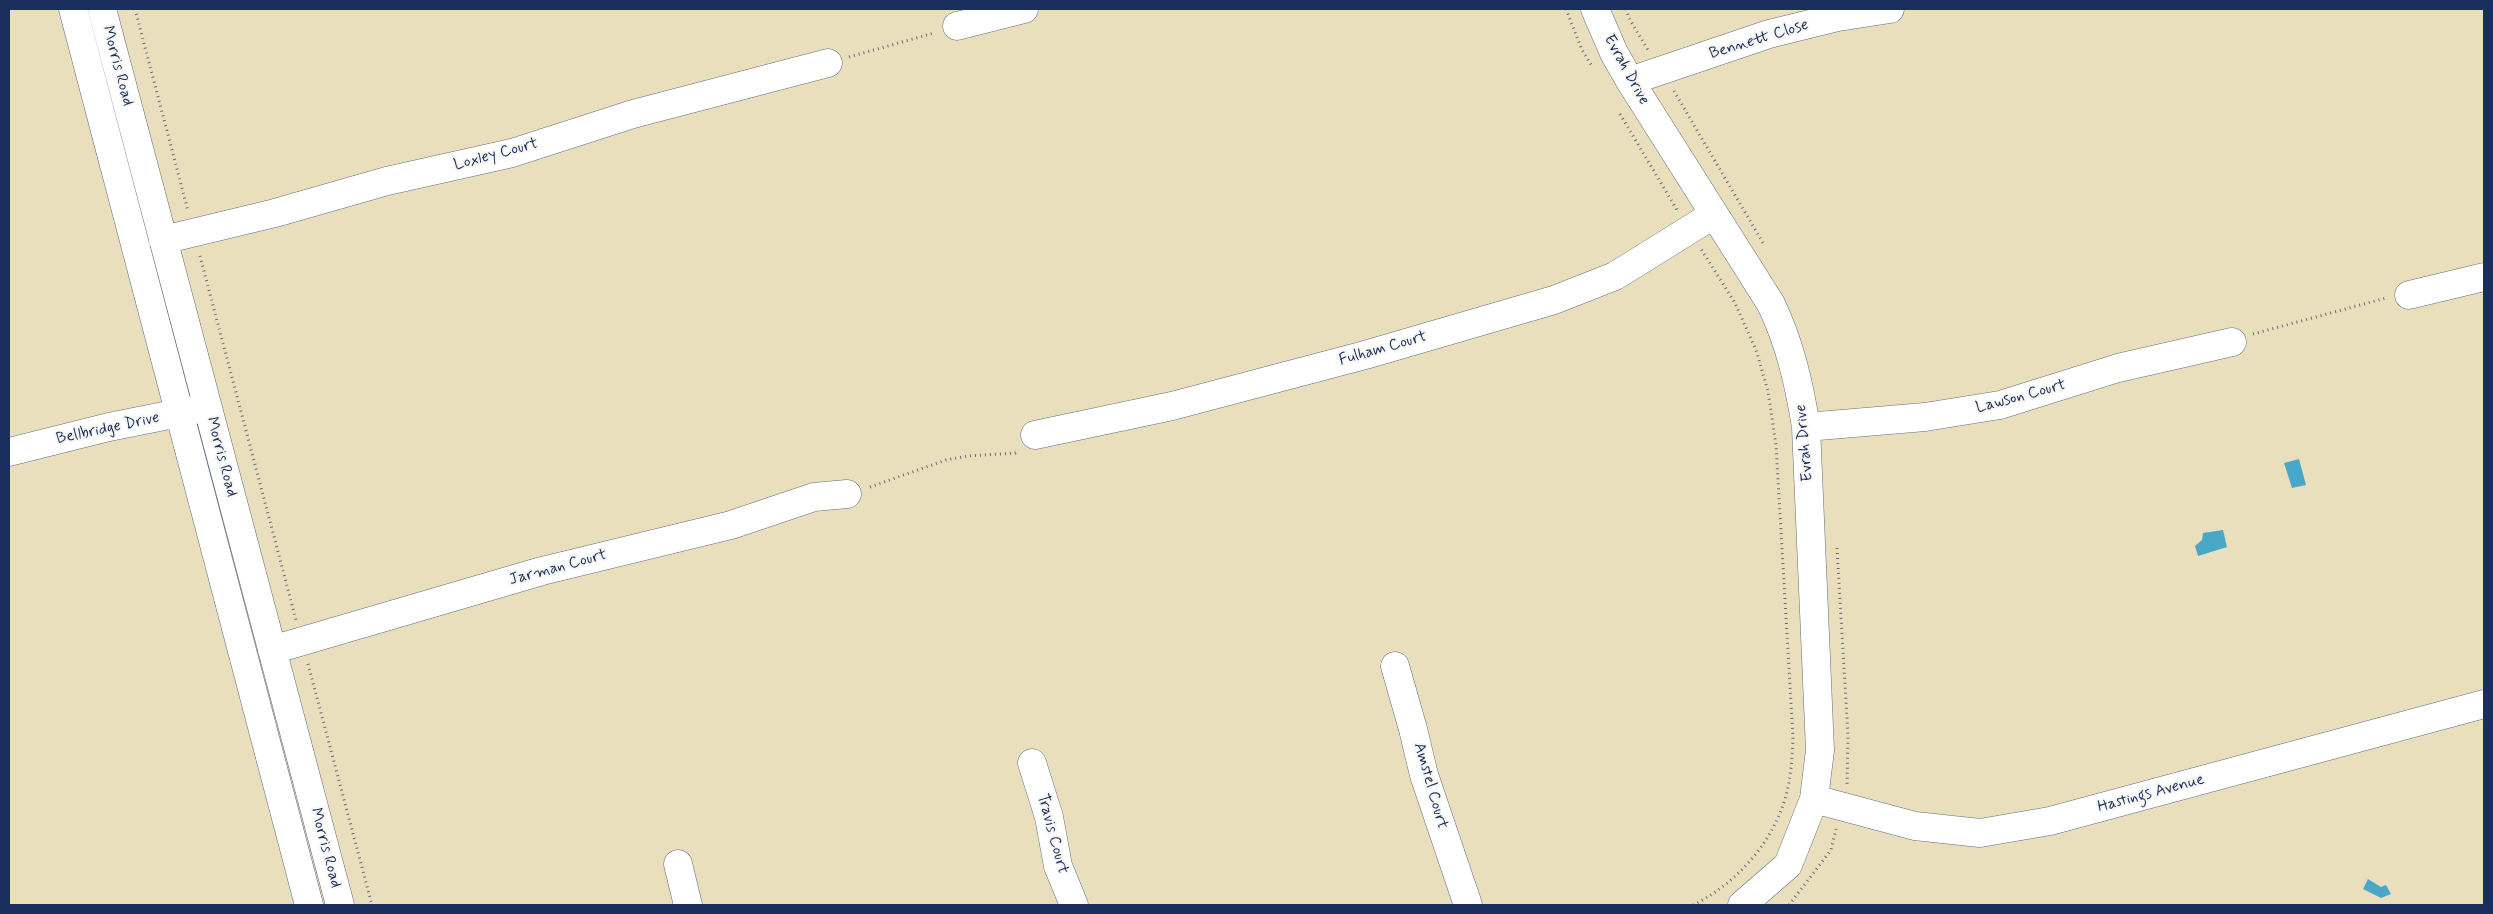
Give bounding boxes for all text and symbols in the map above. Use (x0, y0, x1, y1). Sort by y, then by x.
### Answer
street label: Bennett Close (1707, 16, 1811, 64)
street label: Morris Road (97, 24, 137, 108)
street label: Evrah Drive (1599, 31, 1653, 109)
street label: Loxley Court (452, 135, 540, 175)
street label: Fulham Court (1337, 327, 1429, 371)
street label: Lawson Court (1974, 376, 2068, 418)
street label: Evrah Drive (1792, 404, 1818, 482)
street label: Bellbridge Drive (55, 409, 161, 449)
street label: Morris Road (201, 415, 241, 499)
street label: Jarman Court (507, 546, 609, 590)
street label: Amstel Court (1409, 741, 1451, 831)
street label: Hastings Avenue (2096, 771, 2206, 817)
street label: Travis Court (1032, 792, 1072, 876)
street label: Morris Road (305, 806, 345, 890)

